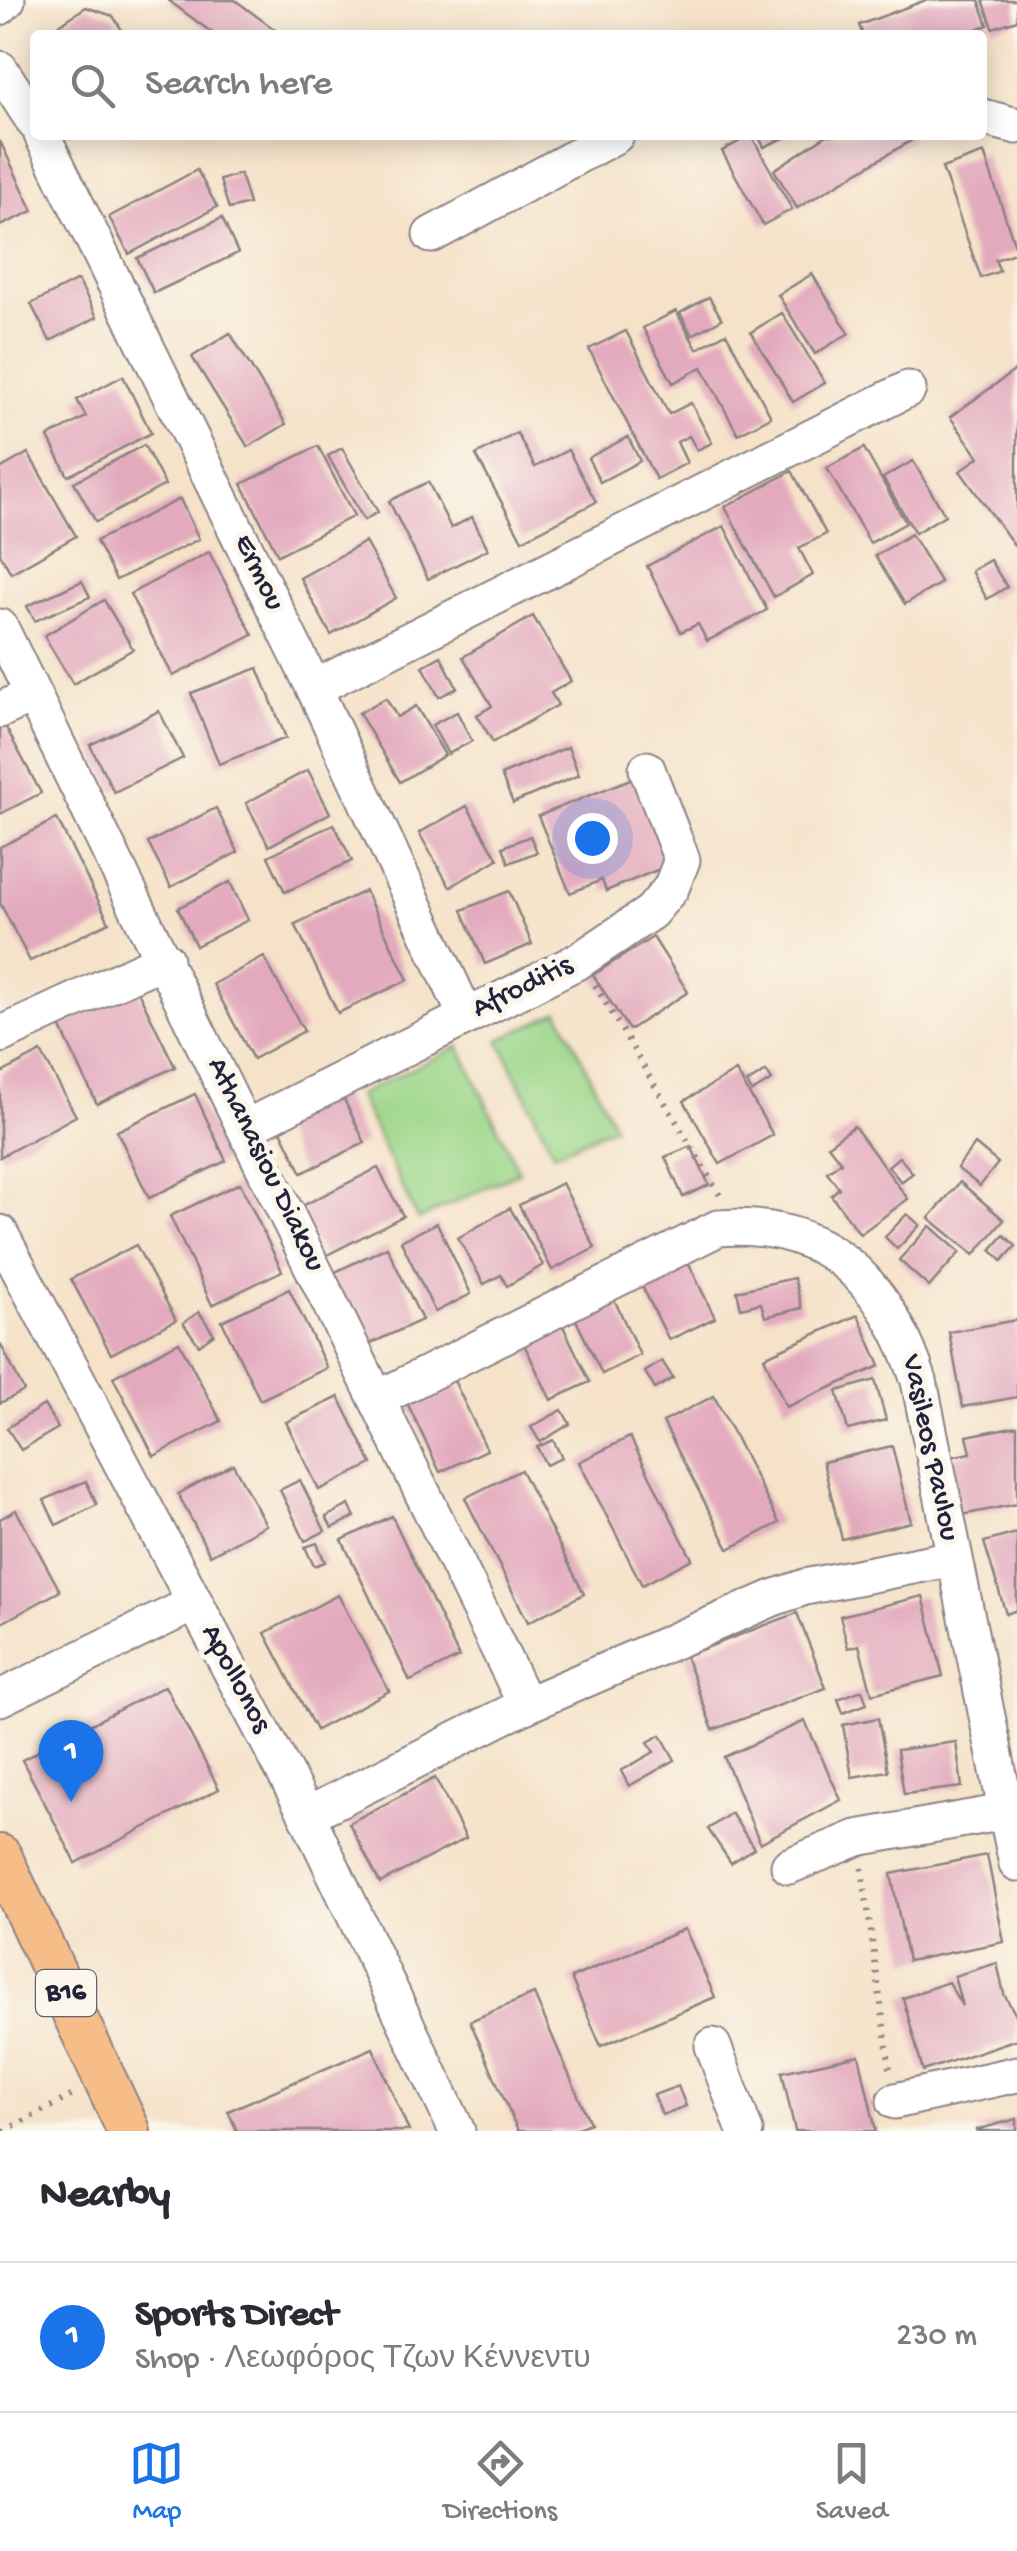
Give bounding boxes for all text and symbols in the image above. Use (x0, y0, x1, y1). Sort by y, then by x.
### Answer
search box (30, 30, 987, 140)
icon: search (65, 58, 120, 113)
text: Search here (145, 63, 332, 107)
street label: Ermou (225, 529, 291, 617)
your location (567, 813, 618, 864)
street label: Afroditis (467, 948, 580, 1027)
street label: Athanasiou Diakou (198, 1052, 332, 1278)
street label: Vasileos Pavlou (892, 1351, 966, 1544)
street label: Apollonos (192, 1619, 279, 1740)
pin: 1 (38, 1720, 104, 1802)
road number: B16 (36, 1970, 96, 2016)
text: Nearby (40, 2172, 170, 2221)
text: Sports Direct (135, 2294, 338, 2338)
text: 1 (66, 2318, 79, 2356)
text: 230 m (896, 2318, 977, 2356)
text: Shop · Λεωφόρος Τζων Κέννεντυ (135, 2342, 591, 2380)
tab: Map (129, 2436, 184, 2529)
tab: Directions (443, 2436, 557, 2529)
tab: Saved (816, 2436, 888, 2529)

